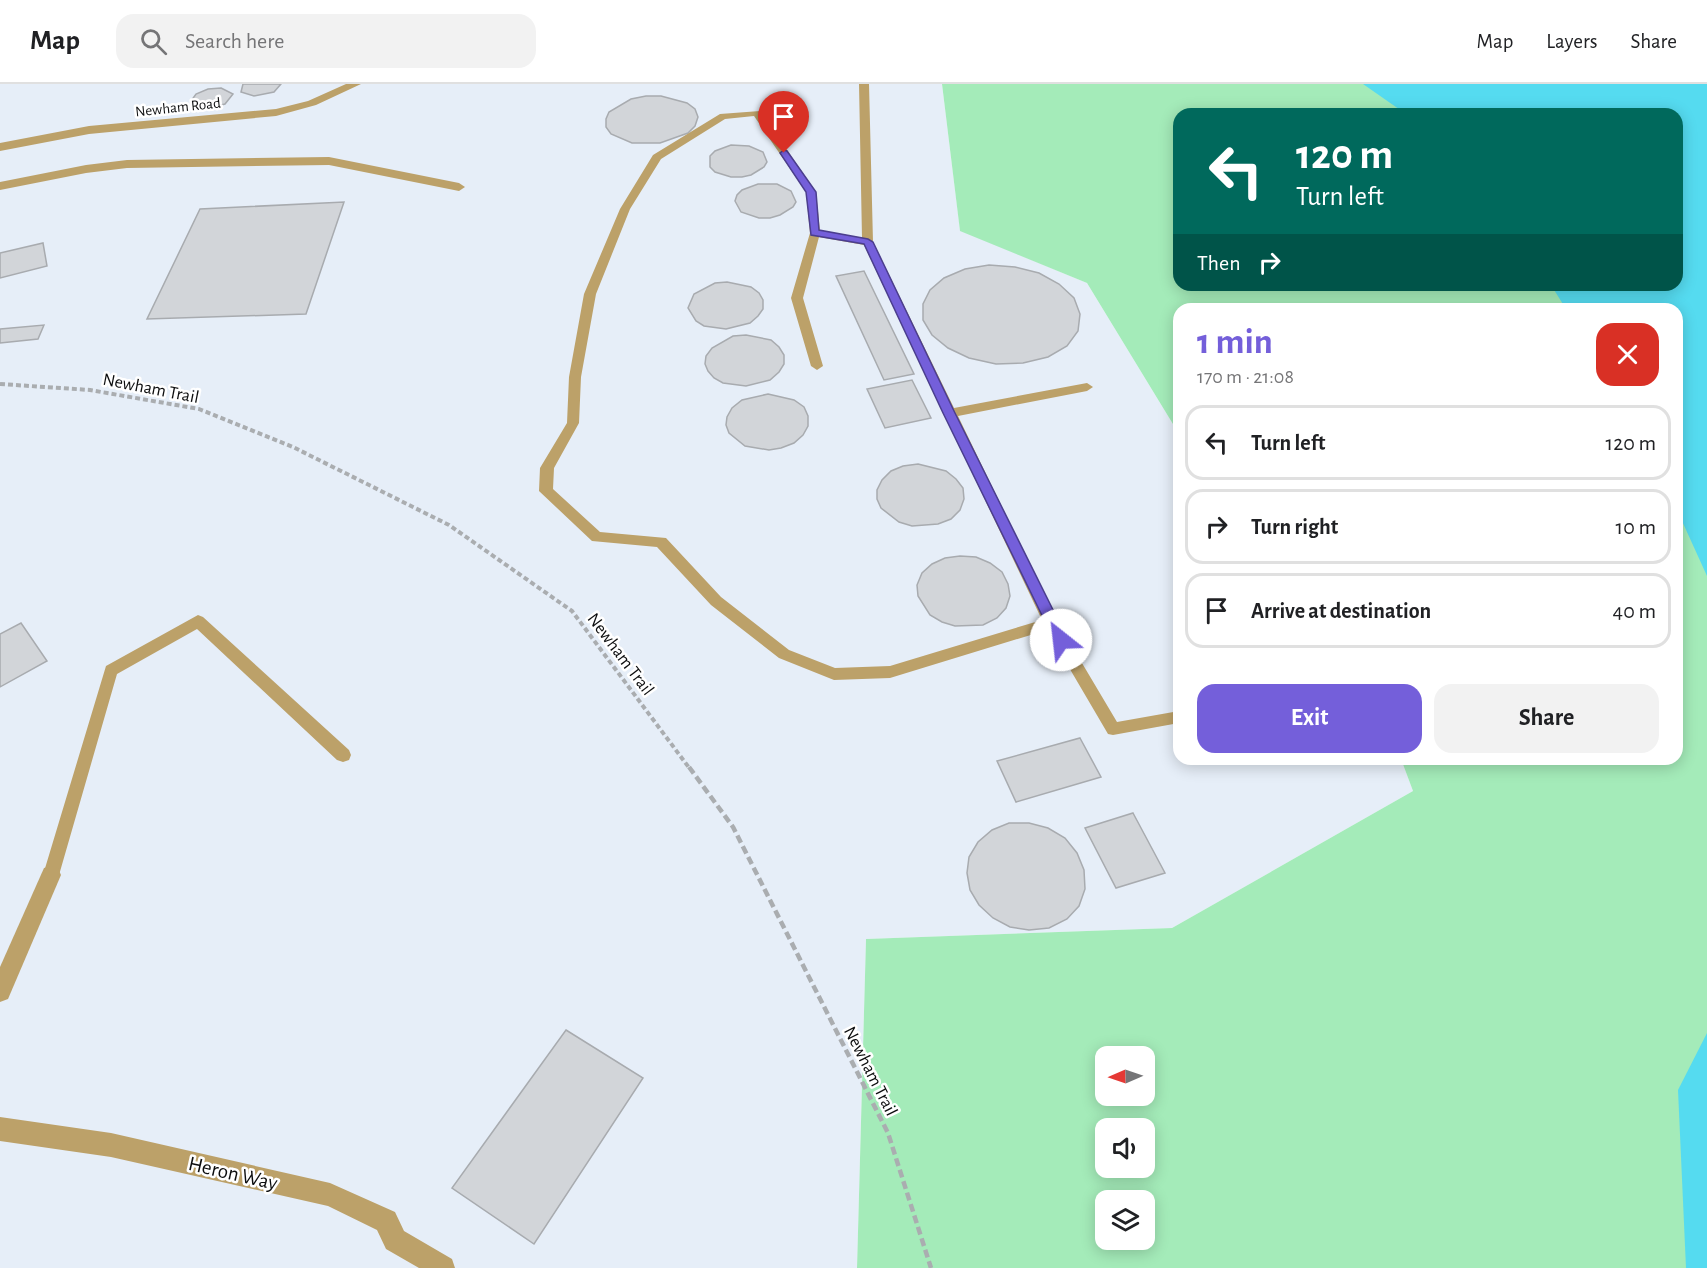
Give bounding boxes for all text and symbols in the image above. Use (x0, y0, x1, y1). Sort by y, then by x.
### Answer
search box (116, 14, 536, 68)
icon: search (137, 25, 170, 58)
text: Map (30, 27, 80, 55)
text: Search here (185, 30, 284, 52)
text: Map (1477, 31, 1513, 52)
text: Layers (1546, 31, 1597, 52)
text: Share (1630, 31, 1677, 52)
pin (758, 91, 809, 153)
street label: Newham Road (135, 96, 222, 119)
icon: arrive (767, 100, 800, 133)
icon: left (1197, 132, 1275, 210)
text: 120 m (1296, 134, 1393, 176)
text: Turn left (1296, 183, 1384, 210)
icon: right (1253, 246, 1286, 279)
text: Then (1197, 252, 1241, 274)
button: close (1596, 323, 1659, 386)
text: 1 min (1197, 324, 1273, 360)
text: 170 m · 21:08 (1197, 367, 1294, 387)
street label: Newham Trail (101, 371, 200, 407)
icon: left (1200, 426, 1233, 459)
text: Turn left (1251, 432, 1325, 454)
text: 120 m (1606, 432, 1656, 454)
icon: right (1200, 510, 1233, 543)
text: Turn right (1251, 516, 1338, 538)
text: 10 m (1616, 516, 1656, 538)
icon: arrive (1200, 594, 1233, 627)
text: Arrive at destination (1251, 600, 1431, 622)
text: 40 m (1613, 600, 1656, 622)
position arrow (1029, 608, 1093, 672)
street label: Newham Trail (584, 610, 657, 699)
button: Exit (1197, 684, 1422, 753)
button: Share (1434, 684, 1659, 753)
street label: Newham Trail (840, 1024, 900, 1119)
north arrow (1095, 1046, 1155, 1106)
map controls (1095, 1046, 1155, 1250)
button: sound (1095, 1118, 1155, 1178)
street label: Heron Way (186, 1153, 280, 1194)
button: layers (1095, 1190, 1155, 1250)

